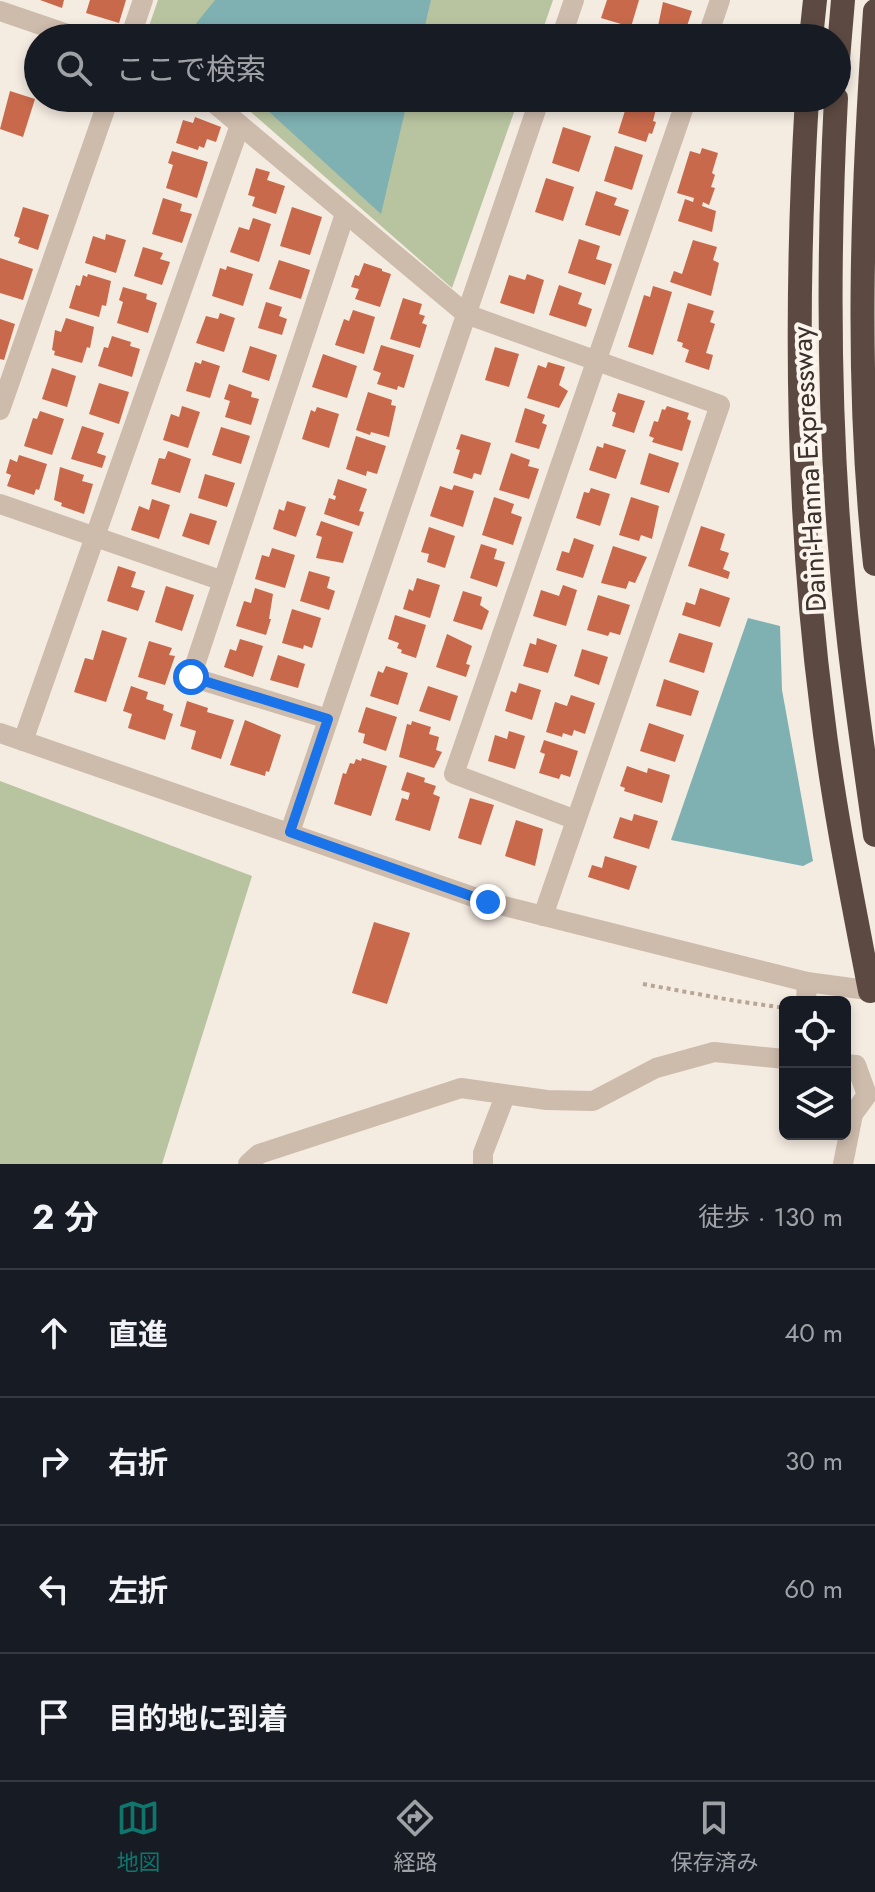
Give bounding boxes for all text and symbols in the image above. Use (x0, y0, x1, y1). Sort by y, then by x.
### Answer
search box (24, 24, 851, 112)
icon: search (52, 46, 96, 90)
text: ここで検索 (116, 48, 266, 91)
street label: Daini-Hanna Expressway (781, 324, 837, 613)
route start (173, 659, 209, 695)
route end (470, 884, 506, 920)
map controls (779, 996, 851, 1140)
button: locate (779, 996, 851, 1068)
button: layers (779, 1068, 851, 1140)
text: 2 分 (32, 1193, 99, 1242)
text: 徒歩 · 130 m (698, 1198, 843, 1236)
icon: ahead (32, 1311, 76, 1355)
text: 直進 (108, 1313, 168, 1356)
text: 40 m (784, 1314, 843, 1352)
icon: right (32, 1439, 76, 1483)
text: 右折 (108, 1441, 168, 1484)
text: 30 m (785, 1442, 843, 1480)
icon: left (32, 1567, 76, 1611)
text: 左折 (108, 1569, 168, 1612)
text: 60 m (784, 1570, 843, 1608)
icon: arrive (32, 1695, 76, 1739)
text: 目的地に到着 (108, 1697, 288, 1740)
tab: 地図 (116, 1796, 161, 1878)
tab: 経路 (393, 1796, 438, 1878)
tab: 保存済み (670, 1796, 759, 1878)

